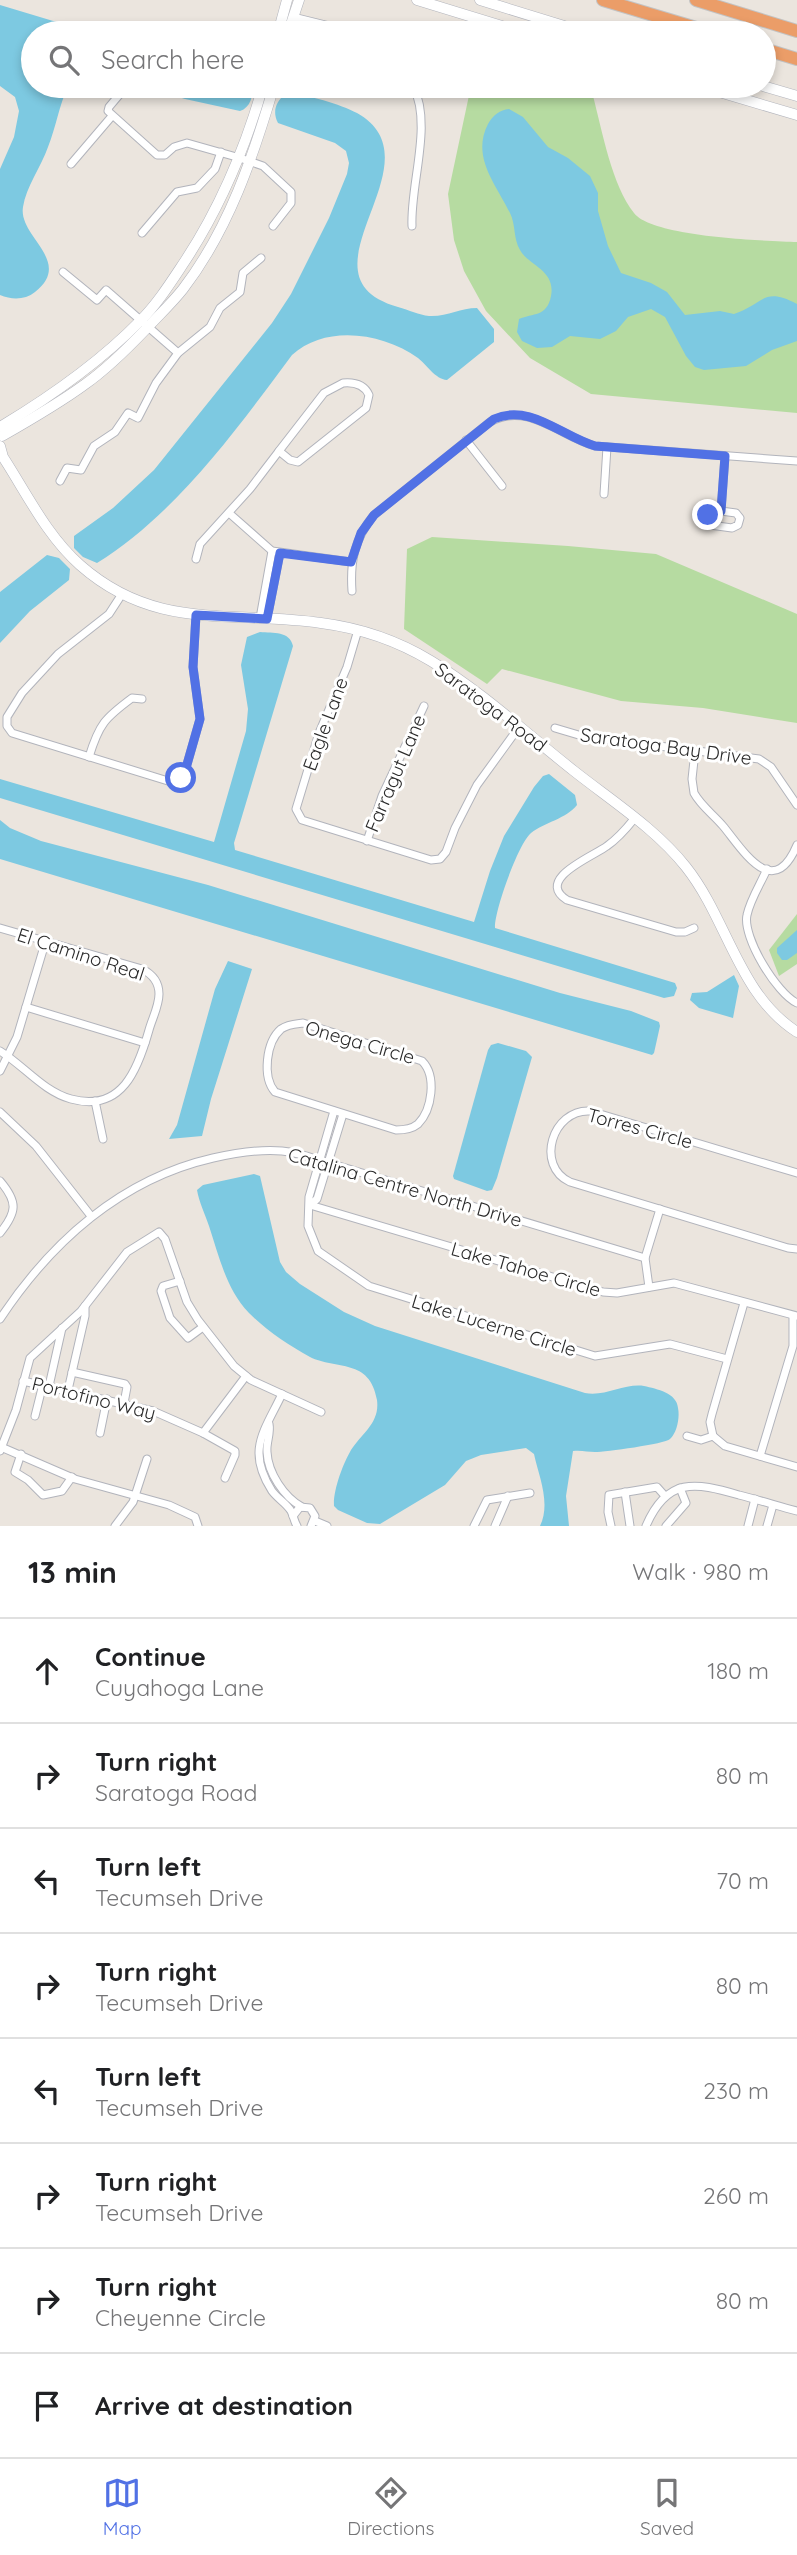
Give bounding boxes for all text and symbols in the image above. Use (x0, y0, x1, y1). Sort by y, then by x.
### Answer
search box (21, 21, 776, 98)
icon: search (45, 41, 83, 79)
text: Search here (101, 43, 245, 76)
route end (692, 499, 723, 530)
street label: Saratoga Road (430, 657, 552, 757)
street label: Eagle Lane (297, 674, 353, 774)
street label: Farragut Lane (359, 711, 431, 835)
street label: Saratoga Bay Drive (579, 722, 753, 770)
route start (165, 762, 196, 793)
street label: El Camino Real (14, 922, 148, 986)
street label: Onega Circle (302, 1015, 418, 1069)
street label: Torres Circle (585, 1102, 695, 1154)
street label: Catalina Centre North Drive (285, 1142, 525, 1232)
street label: Lake Tahoe Circle (448, 1236, 604, 1302)
street label: Lake Lucerne Circle (409, 1289, 579, 1361)
street label: Portofino Way (30, 1371, 158, 1425)
text: 13 min (28, 1553, 117, 1591)
text: Walk · 980 m (632, 1557, 769, 1586)
text: Continue (95, 1640, 206, 1673)
icon: ahead (28, 1652, 66, 1690)
text: 180 m (707, 1656, 769, 1685)
text: Cuyahoga Lane (95, 1673, 264, 1702)
text: Turn right (95, 1745, 217, 1778)
icon: right (28, 1757, 66, 1795)
text: 80 m (716, 1761, 769, 1790)
text: Saratoga Road (95, 1778, 257, 1807)
text: Turn left (95, 1850, 202, 1883)
icon: left (28, 1862, 66, 1900)
text: 70 m (716, 1866, 769, 1895)
text: Tecumseh Drive (95, 1883, 264, 1912)
text: Turn right (95, 1955, 217, 1988)
icon: right (28, 1967, 66, 2005)
text: 80 m (716, 1971, 769, 2000)
text: Tecumseh Drive (95, 1988, 264, 2017)
text: Turn left (95, 2060, 202, 2093)
icon: left (28, 2072, 66, 2110)
text: 230 m (703, 2076, 769, 2105)
text: Tecumseh Drive (95, 2093, 264, 2122)
text: Turn right (95, 2165, 217, 2198)
icon: right (28, 2177, 66, 2215)
text: 260 m (703, 2181, 769, 2210)
text: Tecumseh Drive (95, 2198, 264, 2227)
text: Turn right (95, 2270, 217, 2303)
icon: right (28, 2282, 66, 2320)
text: 80 m (716, 2286, 769, 2315)
text: Cheyenne Circle (95, 2303, 266, 2332)
icon: arrive (28, 2387, 66, 2425)
text: Arrive at destination (95, 2389, 353, 2422)
tab: Map (103, 2474, 142, 2540)
tab: Directions (347, 2474, 434, 2540)
tab: Saved (640, 2474, 694, 2540)

